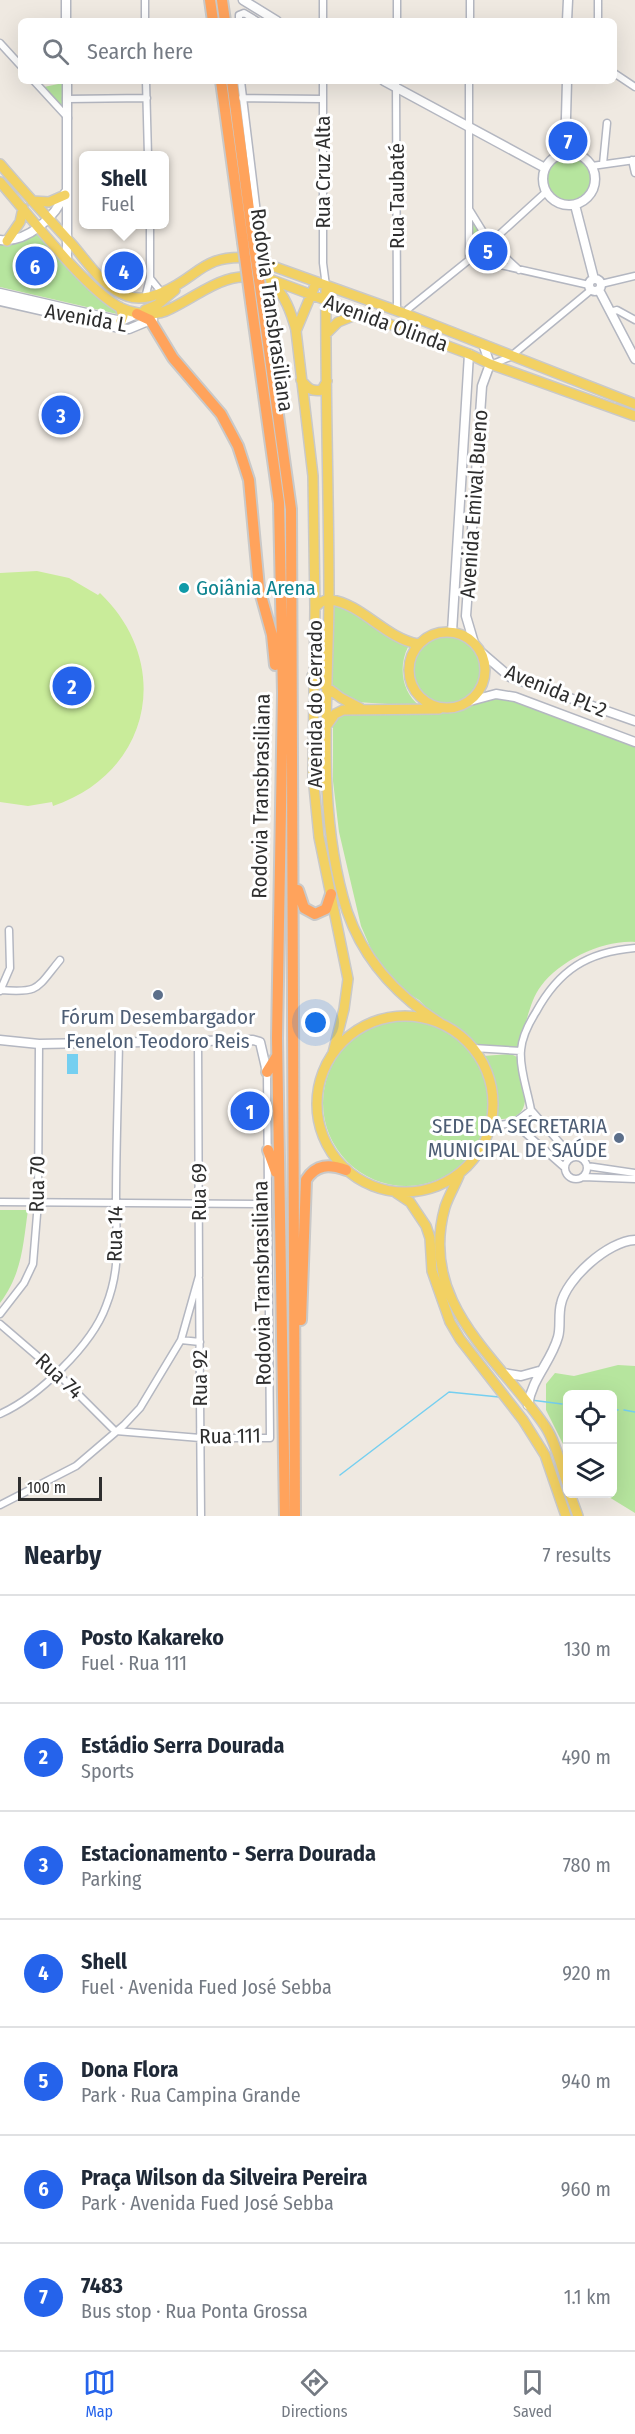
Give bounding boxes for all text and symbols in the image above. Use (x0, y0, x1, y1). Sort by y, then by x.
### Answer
search box (18, 18, 617, 84)
icon: search (39, 35, 72, 68)
text: Search here (87, 38, 193, 65)
street label: Rua Cruz Alta (310, 115, 336, 229)
pin: 7 (548, 118, 588, 164)
street label: Rua Taubaté (384, 143, 410, 249)
popup (79, 151, 169, 229)
text: Shell (101, 165, 147, 192)
text: Fuel (101, 192, 135, 216)
street label: Rodovia Transbrasiliana (245, 207, 299, 413)
pin: 5 (468, 228, 508, 274)
pin: 6 (15, 244, 54, 288)
pin: 4 (104, 248, 144, 294)
street label: Avenida Olinda (320, 289, 452, 357)
street label: Avenida L (43, 298, 130, 338)
pin: 3 (42, 392, 80, 438)
street label: Avenida Emival Bueno (454, 409, 494, 599)
place label: Goiânia Arena (196, 575, 316, 601)
marker: Goiânia Arena (177, 581, 191, 595)
street label: Avenida do Cerrado (302, 620, 328, 788)
street label: Avenida PL-2 (501, 659, 611, 723)
pin: 2 (52, 664, 92, 708)
street label: Rodovia Transbrasiliana (246, 693, 276, 899)
marker: Fórum Desembargador Fenelon Teodoro Reis (151, 988, 165, 1002)
place label: Fórum Desembargador Fenelon Teodoro Reis (61, 1004, 256, 1054)
your location (301, 1008, 330, 1037)
pin: 1 (230, 1088, 270, 1134)
place label: SEDE DA SECRETARIA MUNICIPAL DE SAÚDE (428, 1113, 607, 1163)
marker: SEDE DA SECRETARIA MUNICIPAL DE SAÚDE (612, 1131, 626, 1145)
street label: Rua 70 (24, 1155, 50, 1213)
street label: Rua 69 (186, 1163, 212, 1221)
street label: Rodovia Transbrasiliana (247, 1180, 277, 1386)
street label: Rua 14 (102, 1206, 128, 1262)
street label: Rua 74 (30, 1348, 88, 1404)
street label: Rua 92 (187, 1350, 213, 1406)
map controls (563, 1390, 617, 1498)
button: locate (563, 1390, 617, 1444)
street label: Rua 111 (199, 1422, 261, 1450)
button: layers (563, 1444, 617, 1498)
scale bar (18, 1474, 102, 1502)
text: 100 m (27, 1478, 66, 1497)
text: Nearby (24, 1540, 101, 1571)
text: 7 results (543, 1543, 611, 1567)
text: Posto Kakareko (81, 1624, 224, 1651)
text: 1 (39, 1637, 48, 1661)
text: 130 m (564, 1637, 611, 1661)
text: Fuel · Rua 111 (81, 1651, 187, 1675)
text: Estádio Serra Dourada (81, 1732, 285, 1759)
text: 2 (39, 1745, 48, 1769)
text: 490 m (561, 1745, 611, 1769)
text: Sports (81, 1759, 134, 1783)
text: Estacionamento - Serra Dourada (81, 1840, 376, 1867)
text: 3 (39, 1853, 48, 1877)
text: 780 m (563, 1853, 611, 1877)
text: Parking (81, 1867, 142, 1891)
text: Shell (81, 1948, 127, 1975)
text: 4 (38, 1961, 49, 1985)
text: 920 m (562, 1961, 611, 1985)
text: Fuel · Avenida Fued José Sebba (81, 1975, 332, 1999)
text: Dona Flora (81, 2056, 178, 2083)
text: 5 (39, 2069, 48, 2093)
text: 940 m (561, 2069, 611, 2093)
text: Park · Rua Campina Grande (81, 2083, 301, 2107)
text: Praça Wilson da Silveira Pereira (81, 2164, 367, 2191)
text: 6 (38, 2177, 49, 2201)
text: 960 m (561, 2177, 611, 2201)
text: Park · Avenida Fued José Sebba (81, 2191, 334, 2215)
text: 7483 (81, 2272, 123, 2299)
text: 7 (39, 2285, 48, 2309)
text: 1.1 km (564, 2285, 611, 2309)
text: Bus stop · Rua Ponta Grossa (81, 2299, 308, 2323)
tab: Map (83, 2366, 116, 2421)
tab: Directions (281, 2366, 348, 2421)
tab: Saved (513, 2366, 552, 2421)

